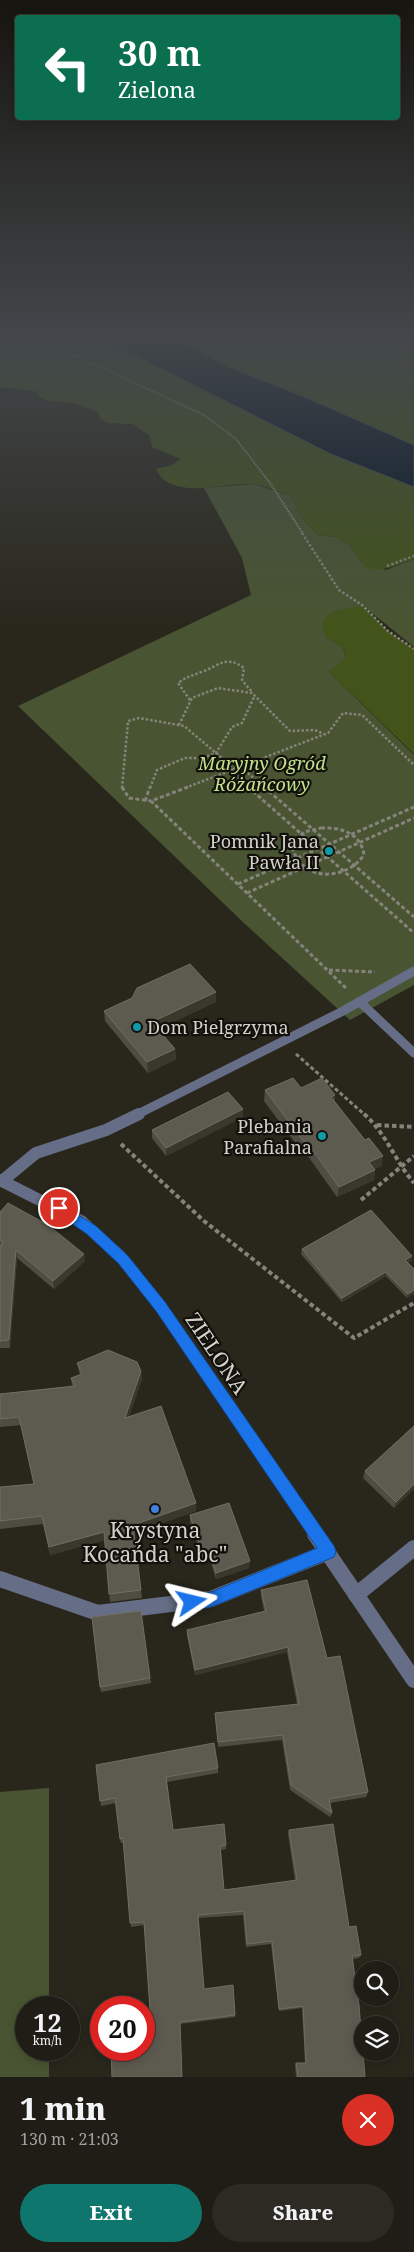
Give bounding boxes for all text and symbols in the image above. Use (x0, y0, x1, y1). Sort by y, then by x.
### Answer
text: 30 m (118, 29, 201, 76)
icon: left (35, 35, 100, 100)
text: Zielona (118, 74, 196, 104)
park label: Maryjny Ogród Różańcowy (197, 751, 326, 796)
place label: Pomnik Jana Pawła II (210, 829, 319, 874)
marker: Pomnik Jana Pawła II (323, 845, 335, 857)
place label: Dom Pielgrzyma (147, 1015, 289, 1039)
marker: Dom Pielgrzyma (131, 1021, 143, 1033)
place label: Plebania Parafialna (223, 1114, 312, 1159)
marker: Plebania Parafialna (316, 1130, 328, 1142)
pin (38, 1187, 80, 1229)
icon: arrive (45, 1194, 73, 1222)
street label: ZIELONA (179, 1307, 255, 1399)
marker: Krystyna Kocańda "abc" (149, 1503, 161, 1515)
place label: Krystyna Kocańda "abc" (83, 1516, 227, 1568)
position arrow (165, 1575, 217, 1627)
map controls (354, 1961, 399, 2061)
button: search (354, 1961, 399, 2006)
speed limit sign: 20 (90, 1996, 155, 2061)
text: 12 (33, 2005, 62, 2039)
button: layers (354, 2016, 399, 2061)
text: km/h (33, 2032, 62, 2049)
text: 1 min (20, 2088, 106, 2129)
button: close (342, 2094, 394, 2146)
text: 130 m · 21:03 (20, 2128, 119, 2150)
button: Exit (20, 2184, 202, 2242)
button: Share (212, 2184, 394, 2242)

